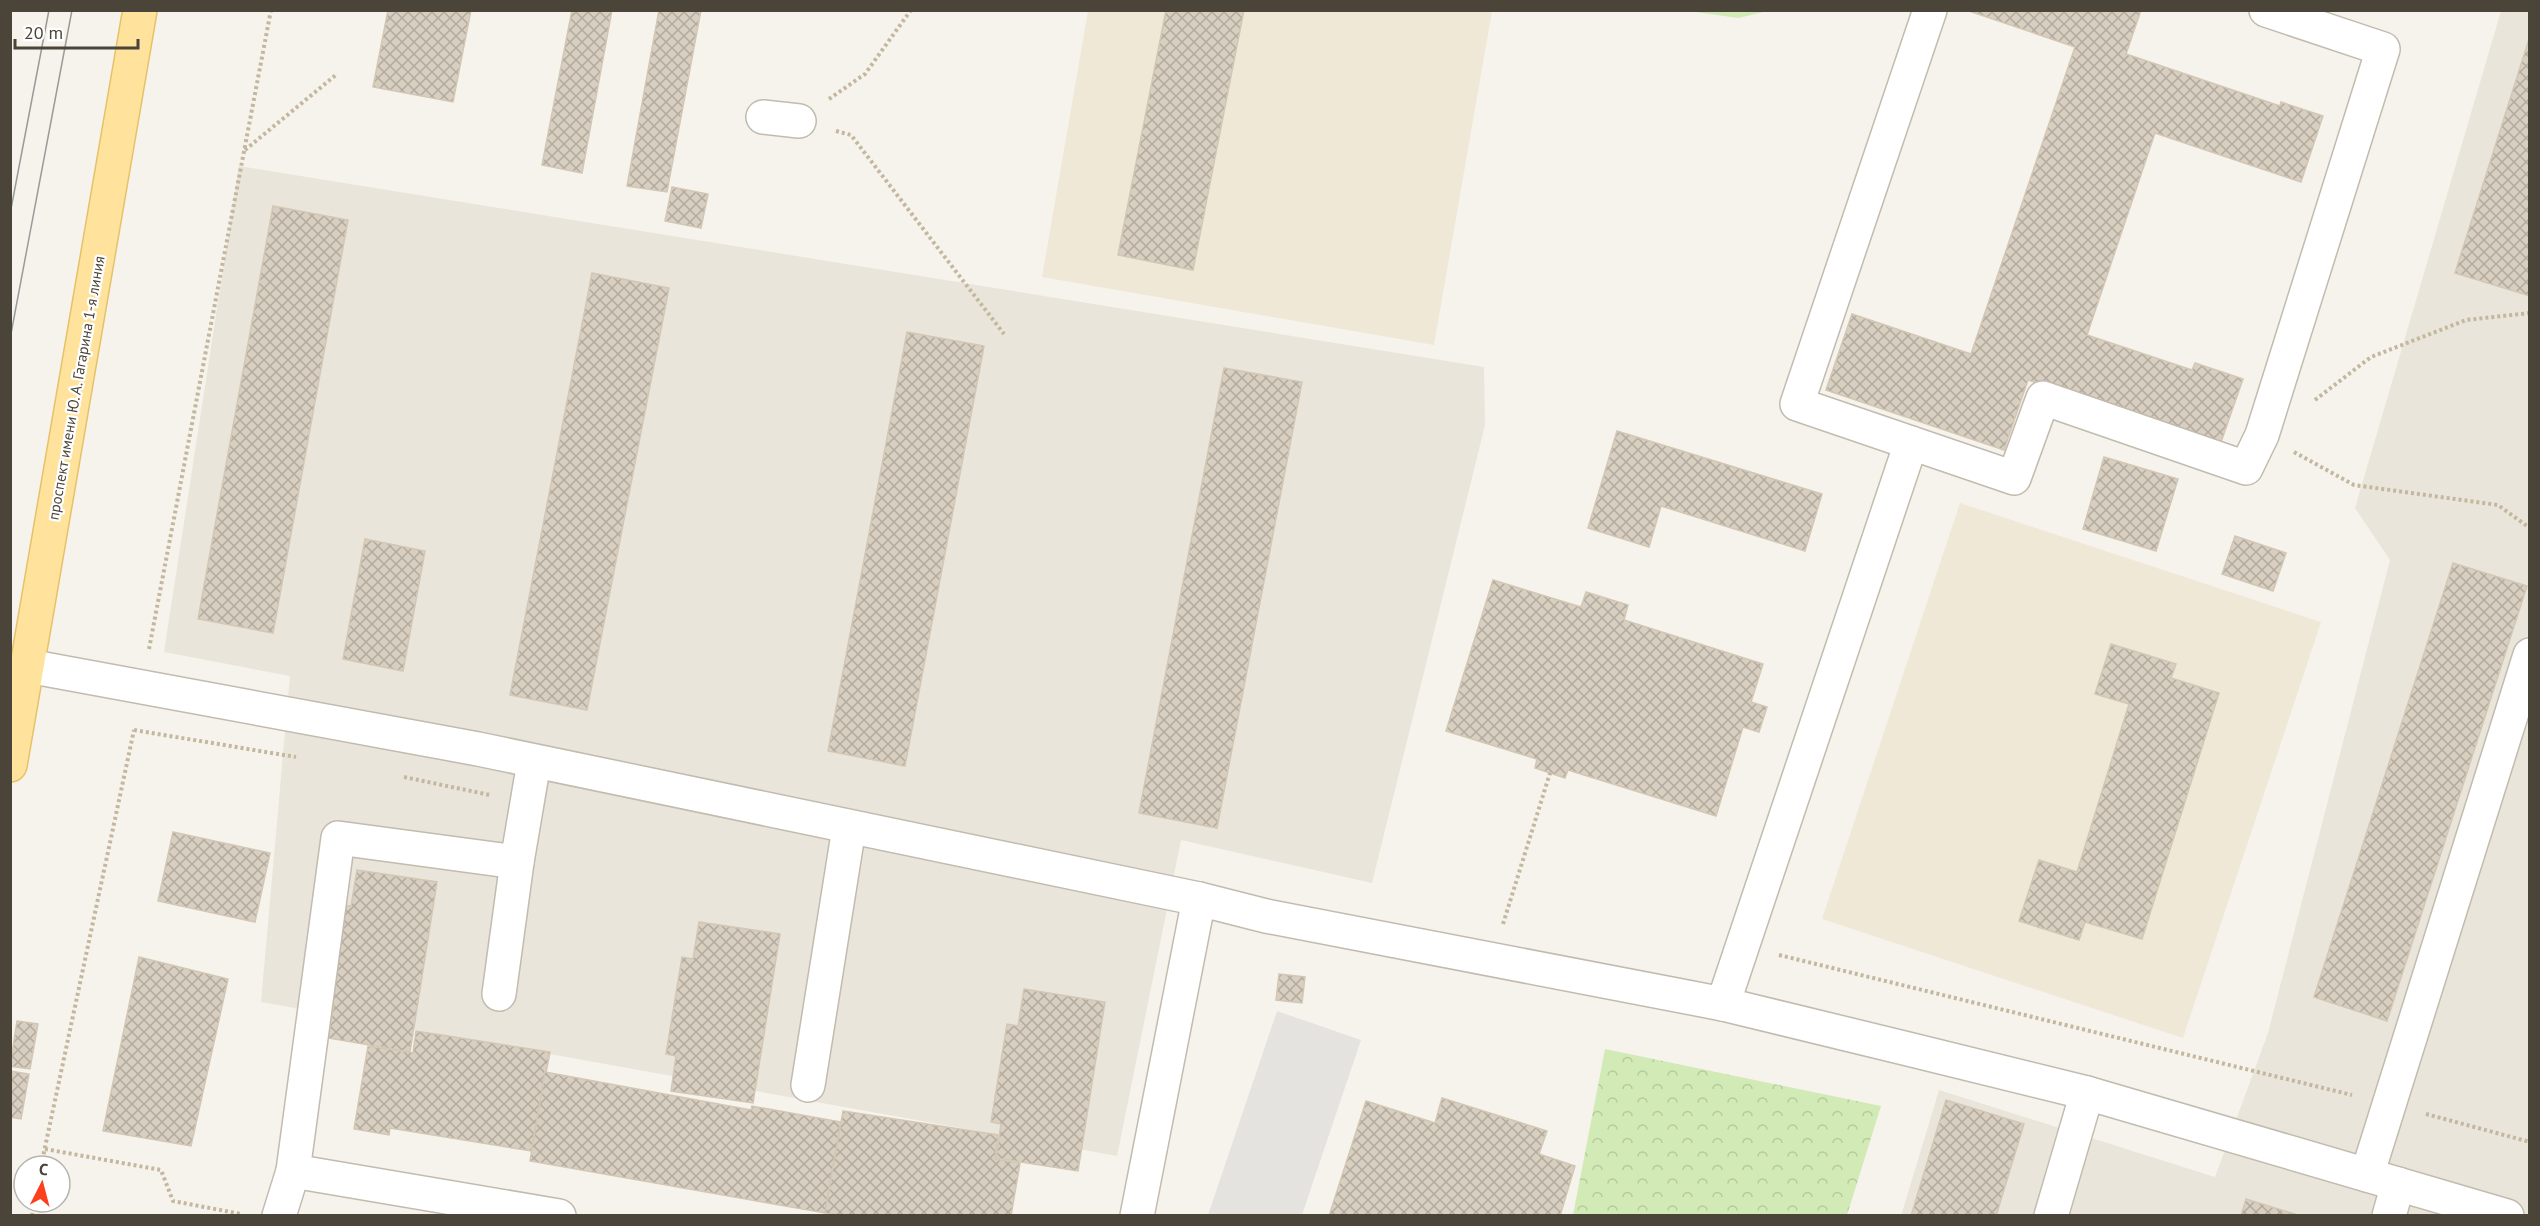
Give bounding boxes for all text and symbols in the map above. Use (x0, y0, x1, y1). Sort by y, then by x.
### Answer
scale bar (15, 12, 138, 50)
text: 20 m (24, 21, 63, 44)
street label: проспект имени Ю. А. Гагарина 1-я линия (43, 254, 109, 522)
north arrow (12, 1154, 72, 1214)
text: С (38, 1159, 49, 1180)

